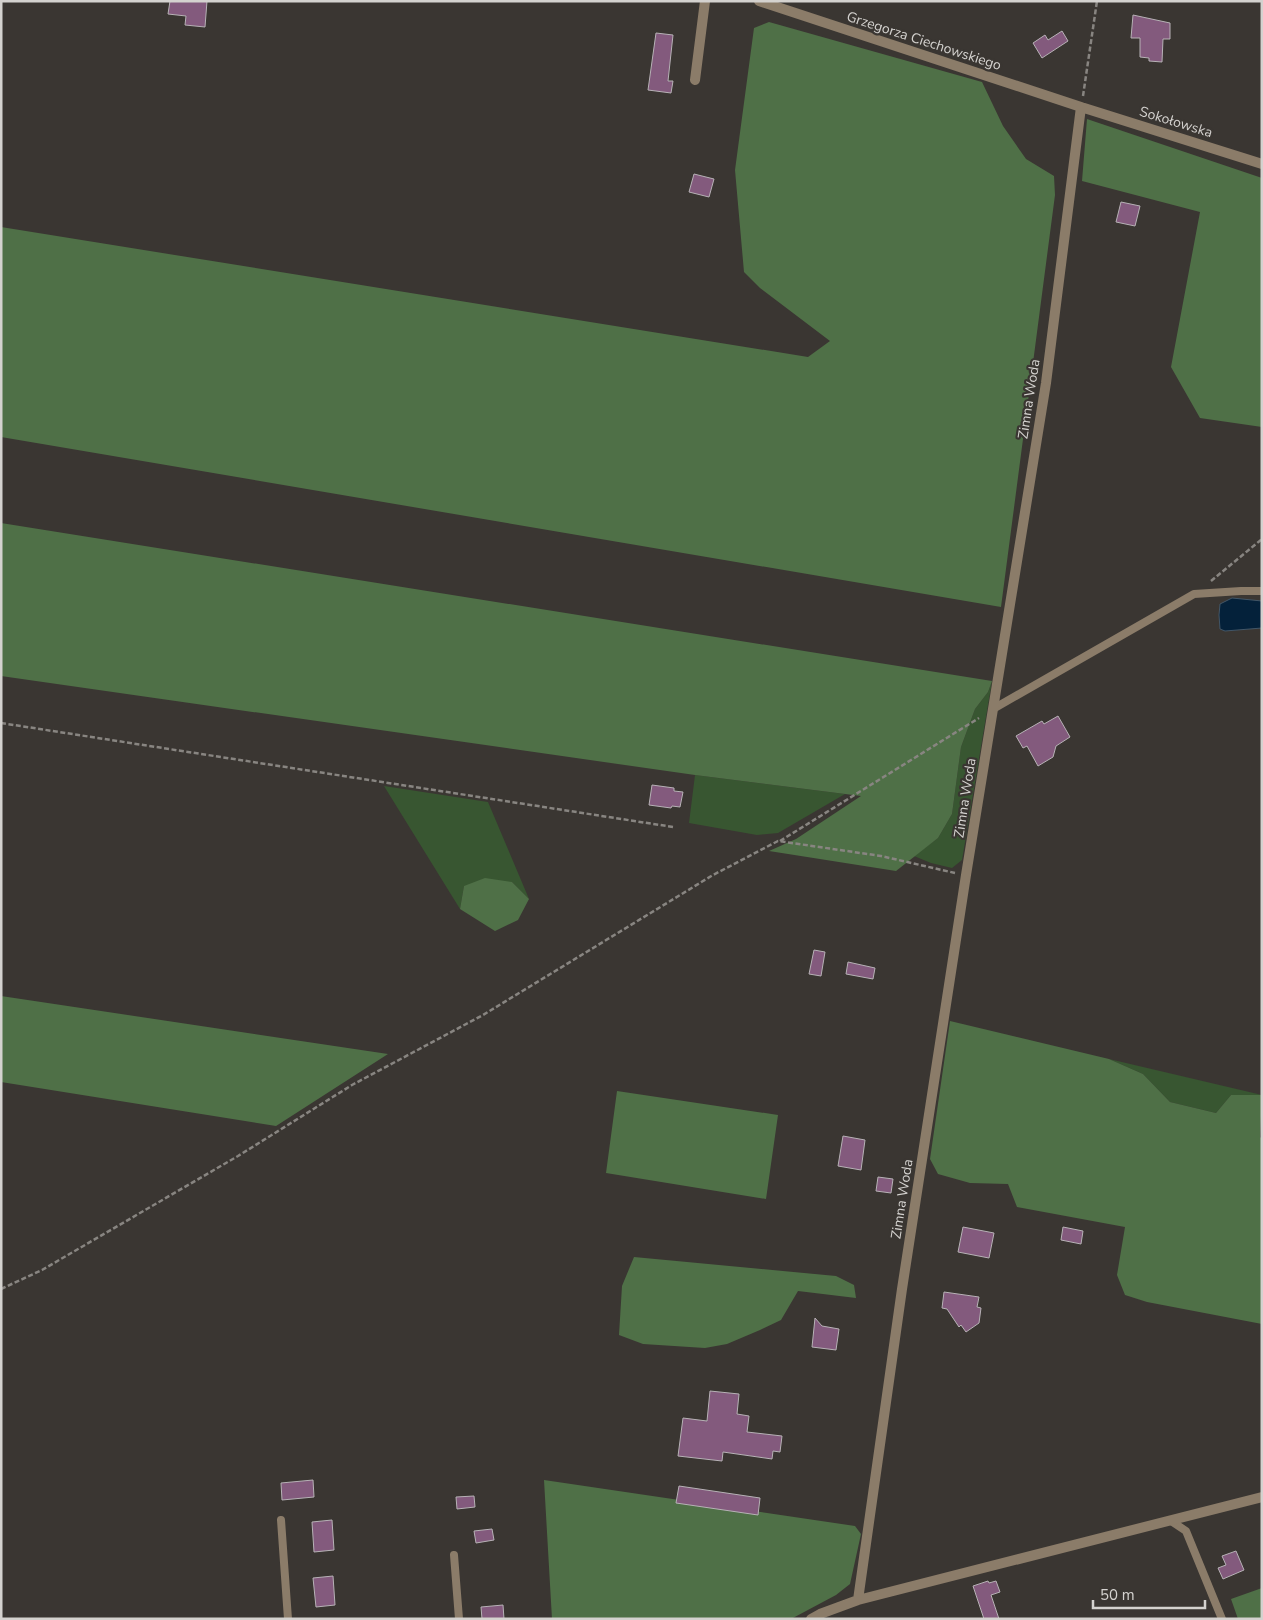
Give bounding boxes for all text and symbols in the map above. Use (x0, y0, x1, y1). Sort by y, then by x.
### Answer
street label: Grzegorza Ciechowskiego (844, 7, 1004, 75)
street label: Sokołowska (1137, 102, 1215, 142)
street label: Zimna Woda (1013, 358, 1045, 440)
street label: Zimna Woda (949, 757, 981, 839)
street label: Zimna Woda (886, 1158, 918, 1240)
scale bar (1093, 1578, 1206, 1610)
text: 50 m (1100, 1585, 1135, 1605)

